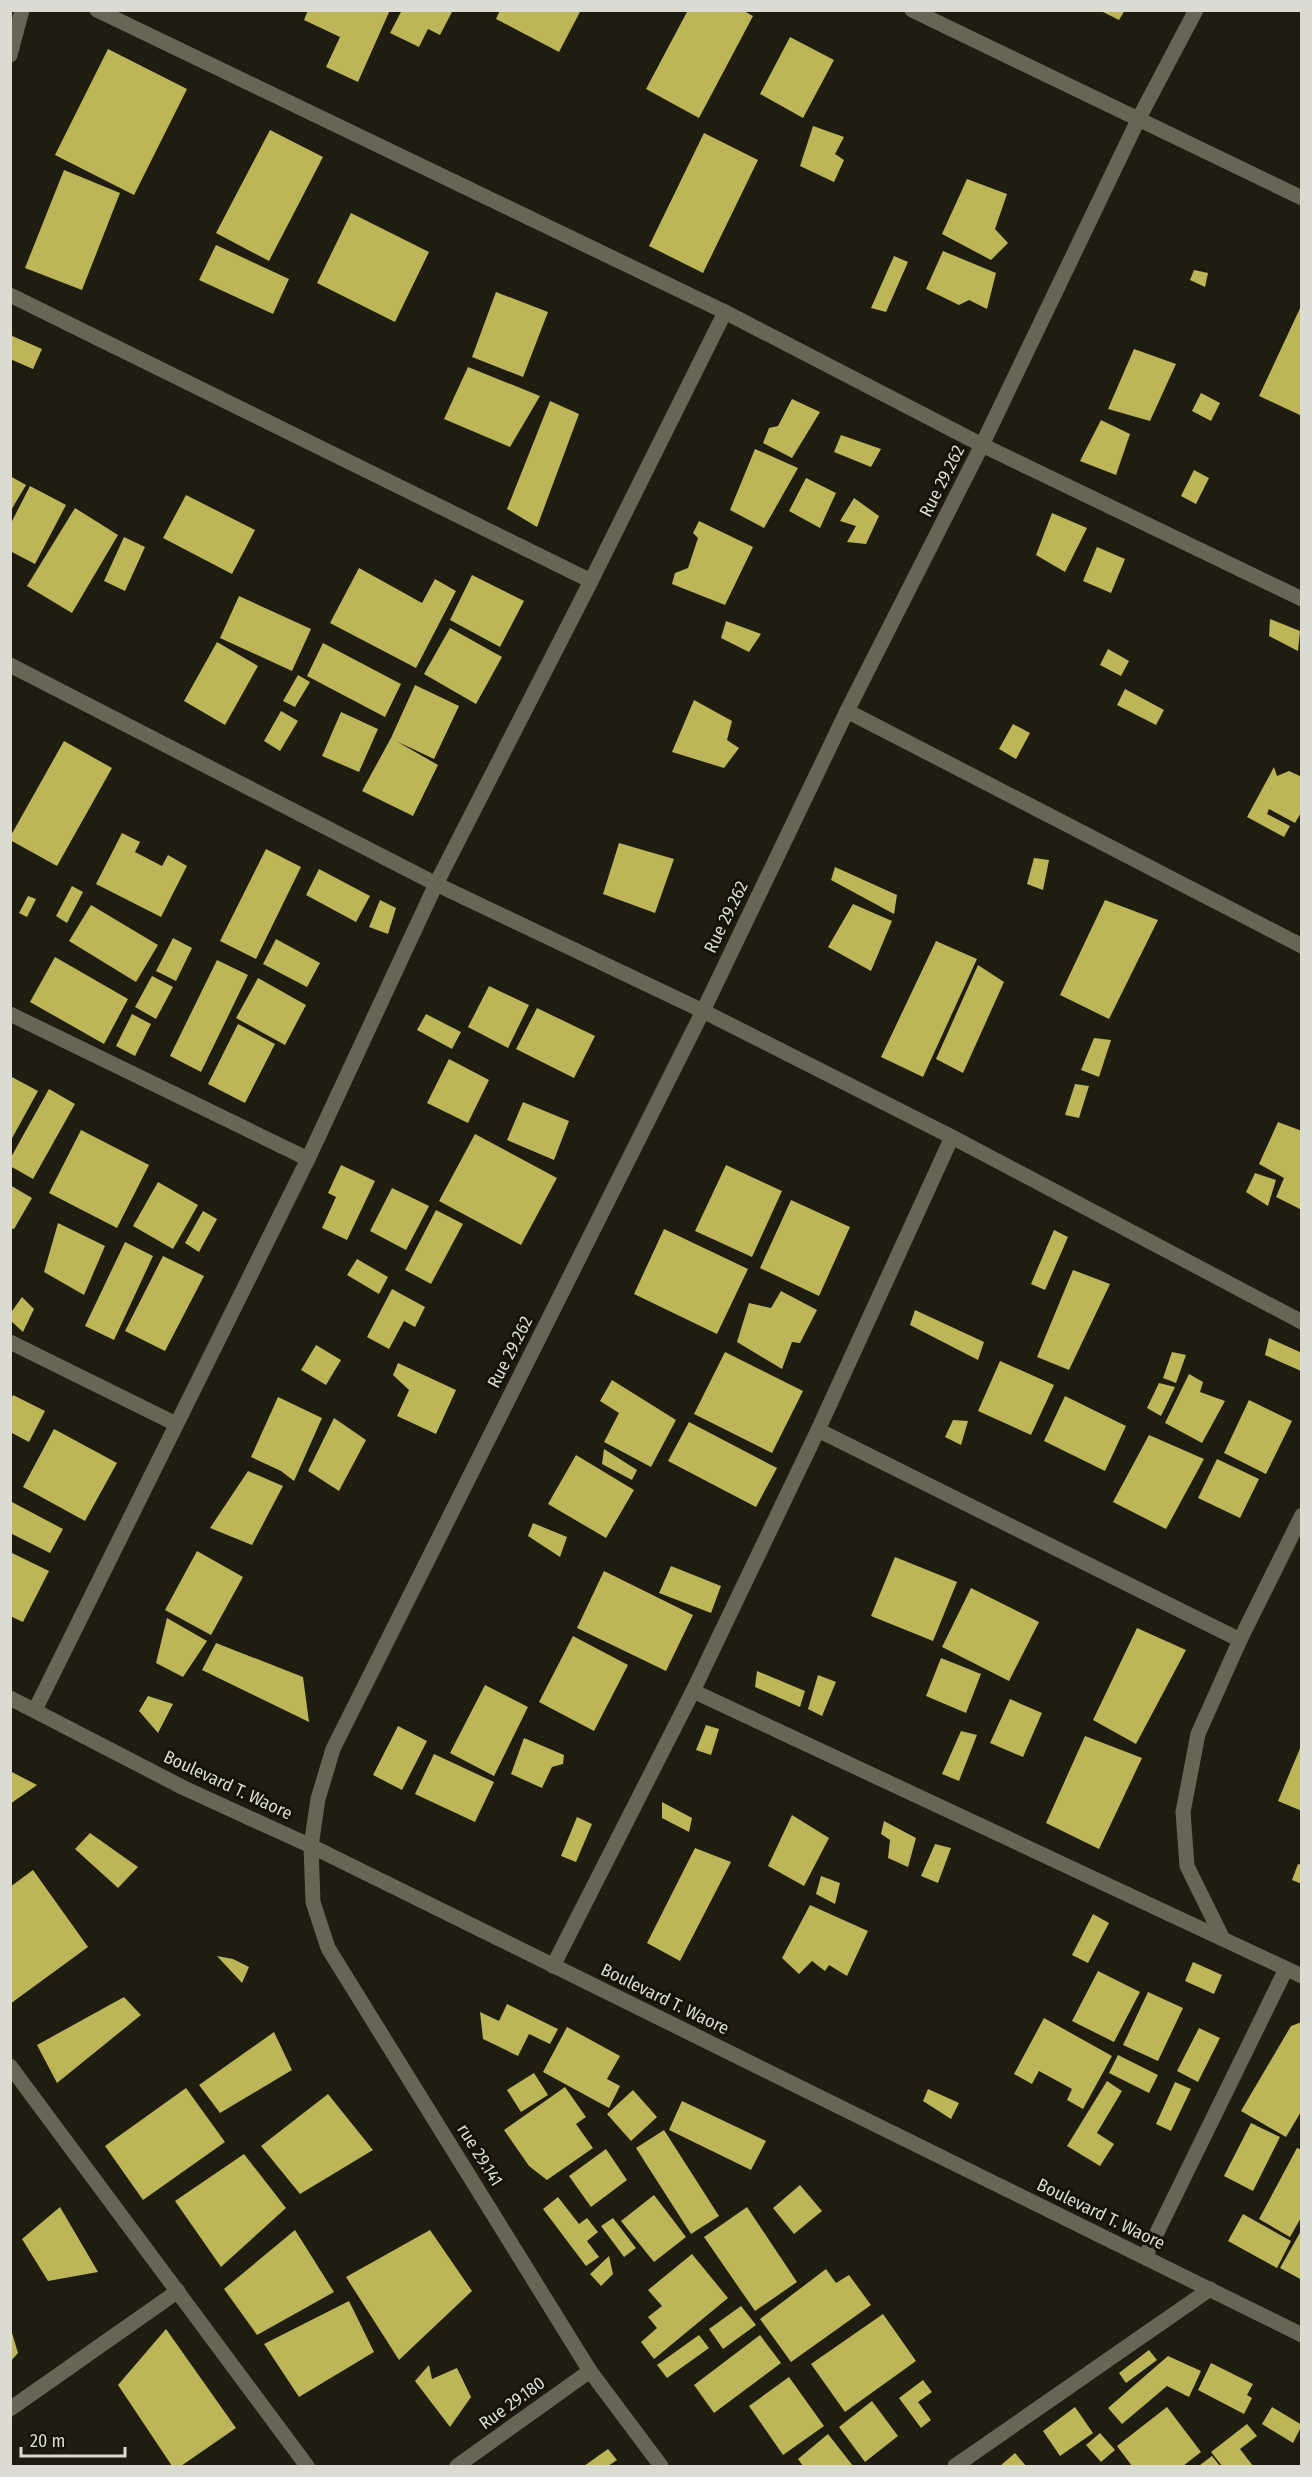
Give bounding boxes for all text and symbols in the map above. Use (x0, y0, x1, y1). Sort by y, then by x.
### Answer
street label: Rue 29.262 (915, 441, 969, 520)
street label: Rue 29.262 (699, 877, 753, 957)
street label: Rue 29.262 (483, 1312, 537, 1391)
street label: Boulevard T. Waore (160, 1746, 296, 1825)
street label: Boulevard T. Waore (597, 1959, 733, 2040)
street label: rue 29.141 (452, 2120, 508, 2190)
street label: Boulevard T. Waore (1033, 2174, 1169, 2255)
street label: Rue 29.180 (475, 2372, 549, 2434)
scale bar (21, 2420, 124, 2458)
text: 20 m (30, 2430, 65, 2452)

